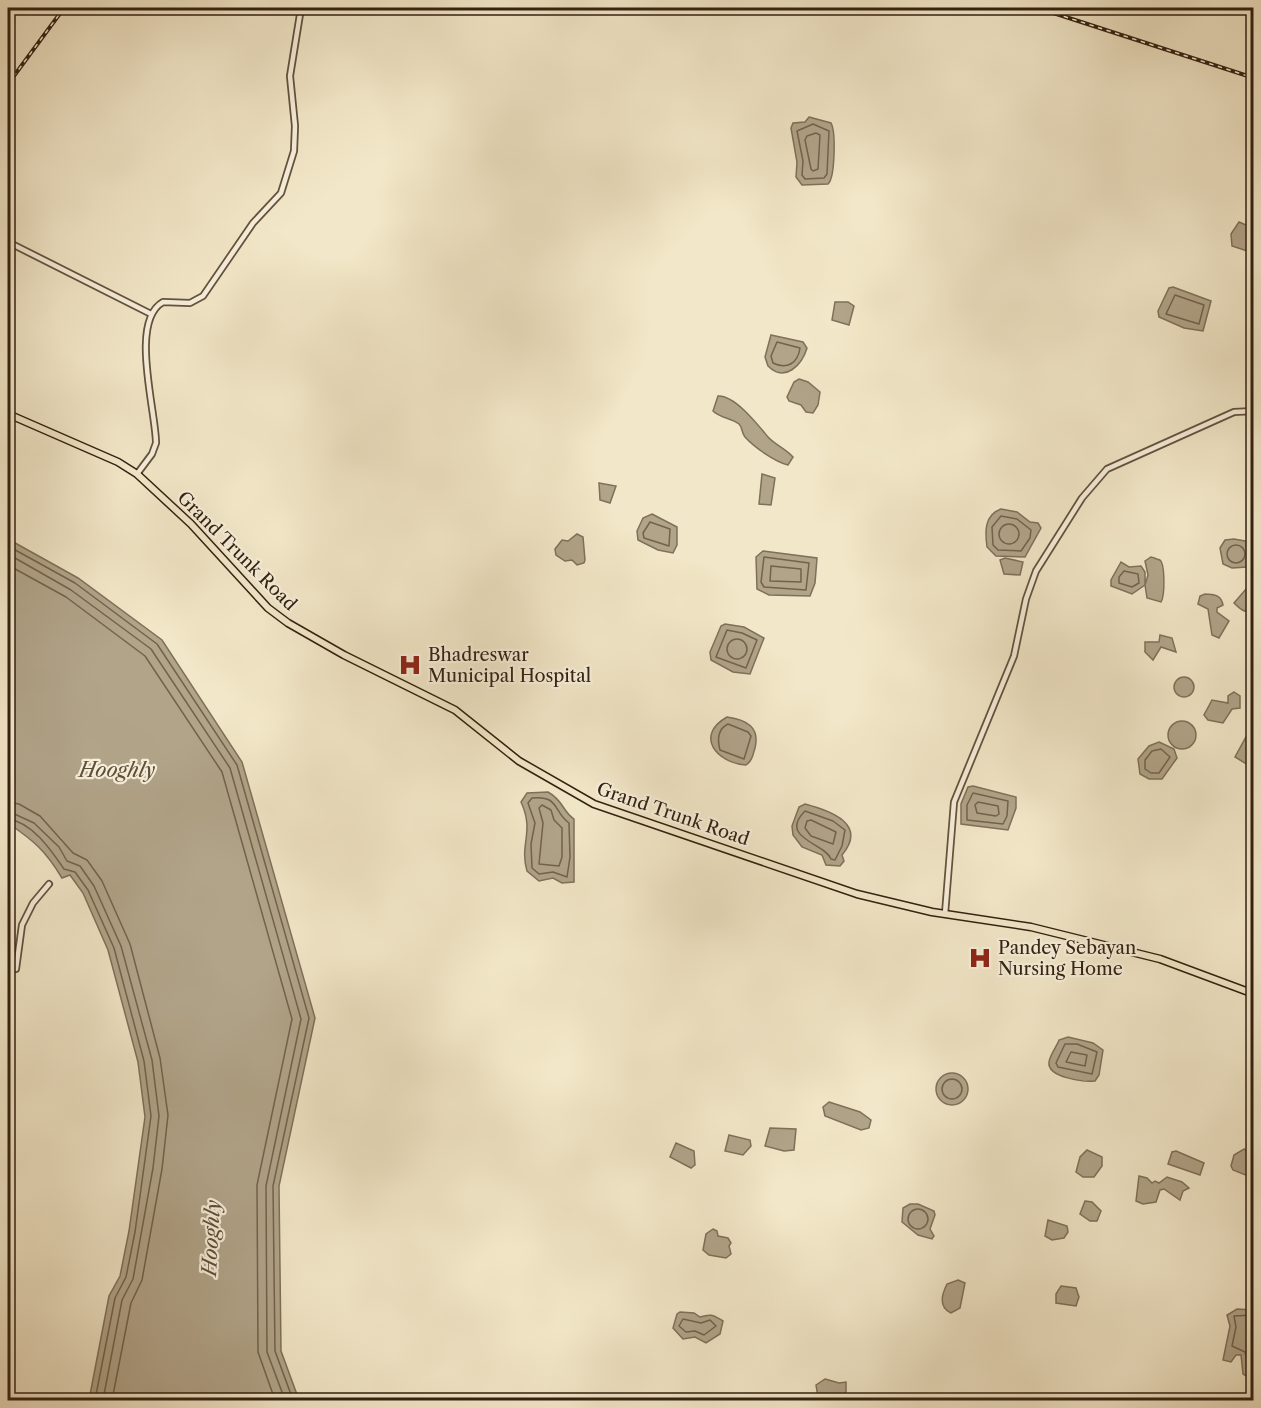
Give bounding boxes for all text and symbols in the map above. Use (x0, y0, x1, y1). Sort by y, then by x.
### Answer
street label: Grand Trunk Road (173, 487, 301, 615)
place label: Bhadreswar Municipal Hospital (428, 644, 591, 687)
hospital icon: Bhadreswar Municipal Hospital (397, 652, 423, 678)
water label: Hooghly (77, 758, 155, 782)
street label: Grand Trunk Road (594, 778, 752, 850)
place label: Pandey Sebayan Nursing Home (998, 937, 1136, 980)
hospital icon: Pandey Sebayan Nursing Home (967, 945, 993, 971)
water label: Hooghly (197, 1199, 225, 1279)

